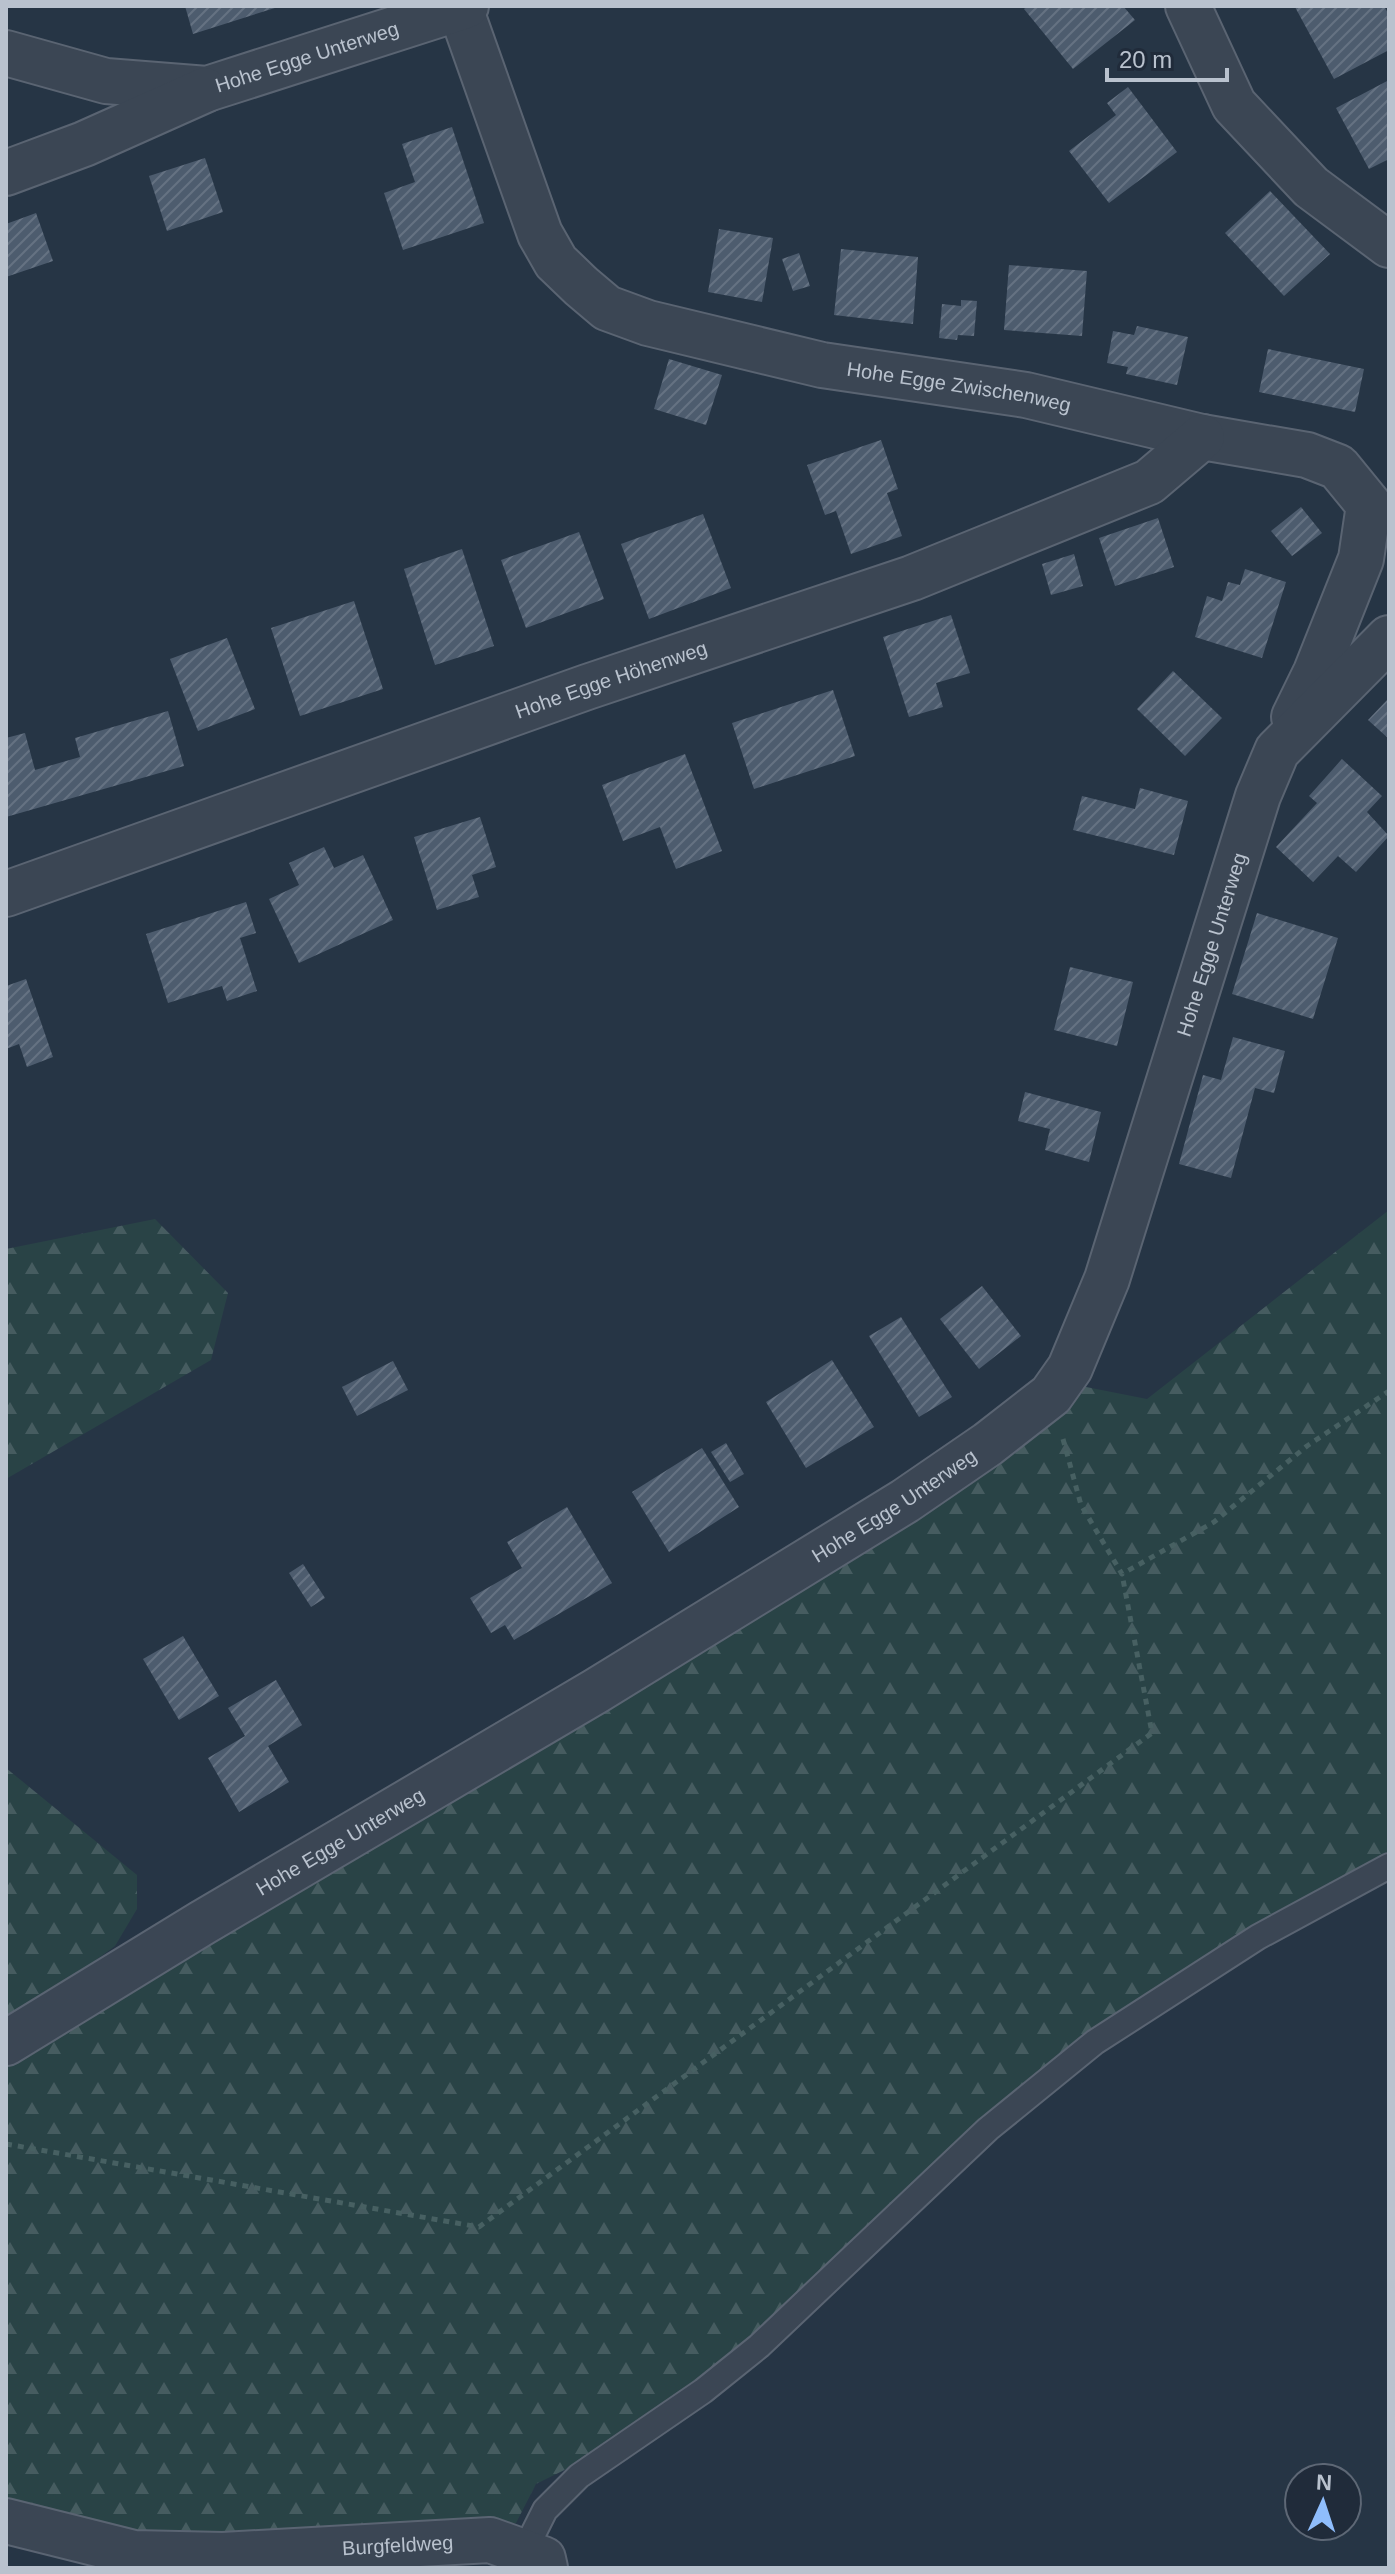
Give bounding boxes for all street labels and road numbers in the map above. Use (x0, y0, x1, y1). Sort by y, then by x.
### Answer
street label: Hohe Egge Unterweg (212, 17, 401, 97)
street label: Hohe Egge Zwischenweg (845, 358, 1073, 416)
street label: Hohe Egge Höhenweg (512, 637, 710, 723)
street label: Hohe Egge Unterweg (1172, 850, 1251, 1039)
street label: Hohe Egge Unterweg (808, 1444, 980, 1567)
street label: Hohe Egge Unterweg (252, 1784, 428, 1900)
street label: Burgfeldweg (342, 2531, 454, 2559)

